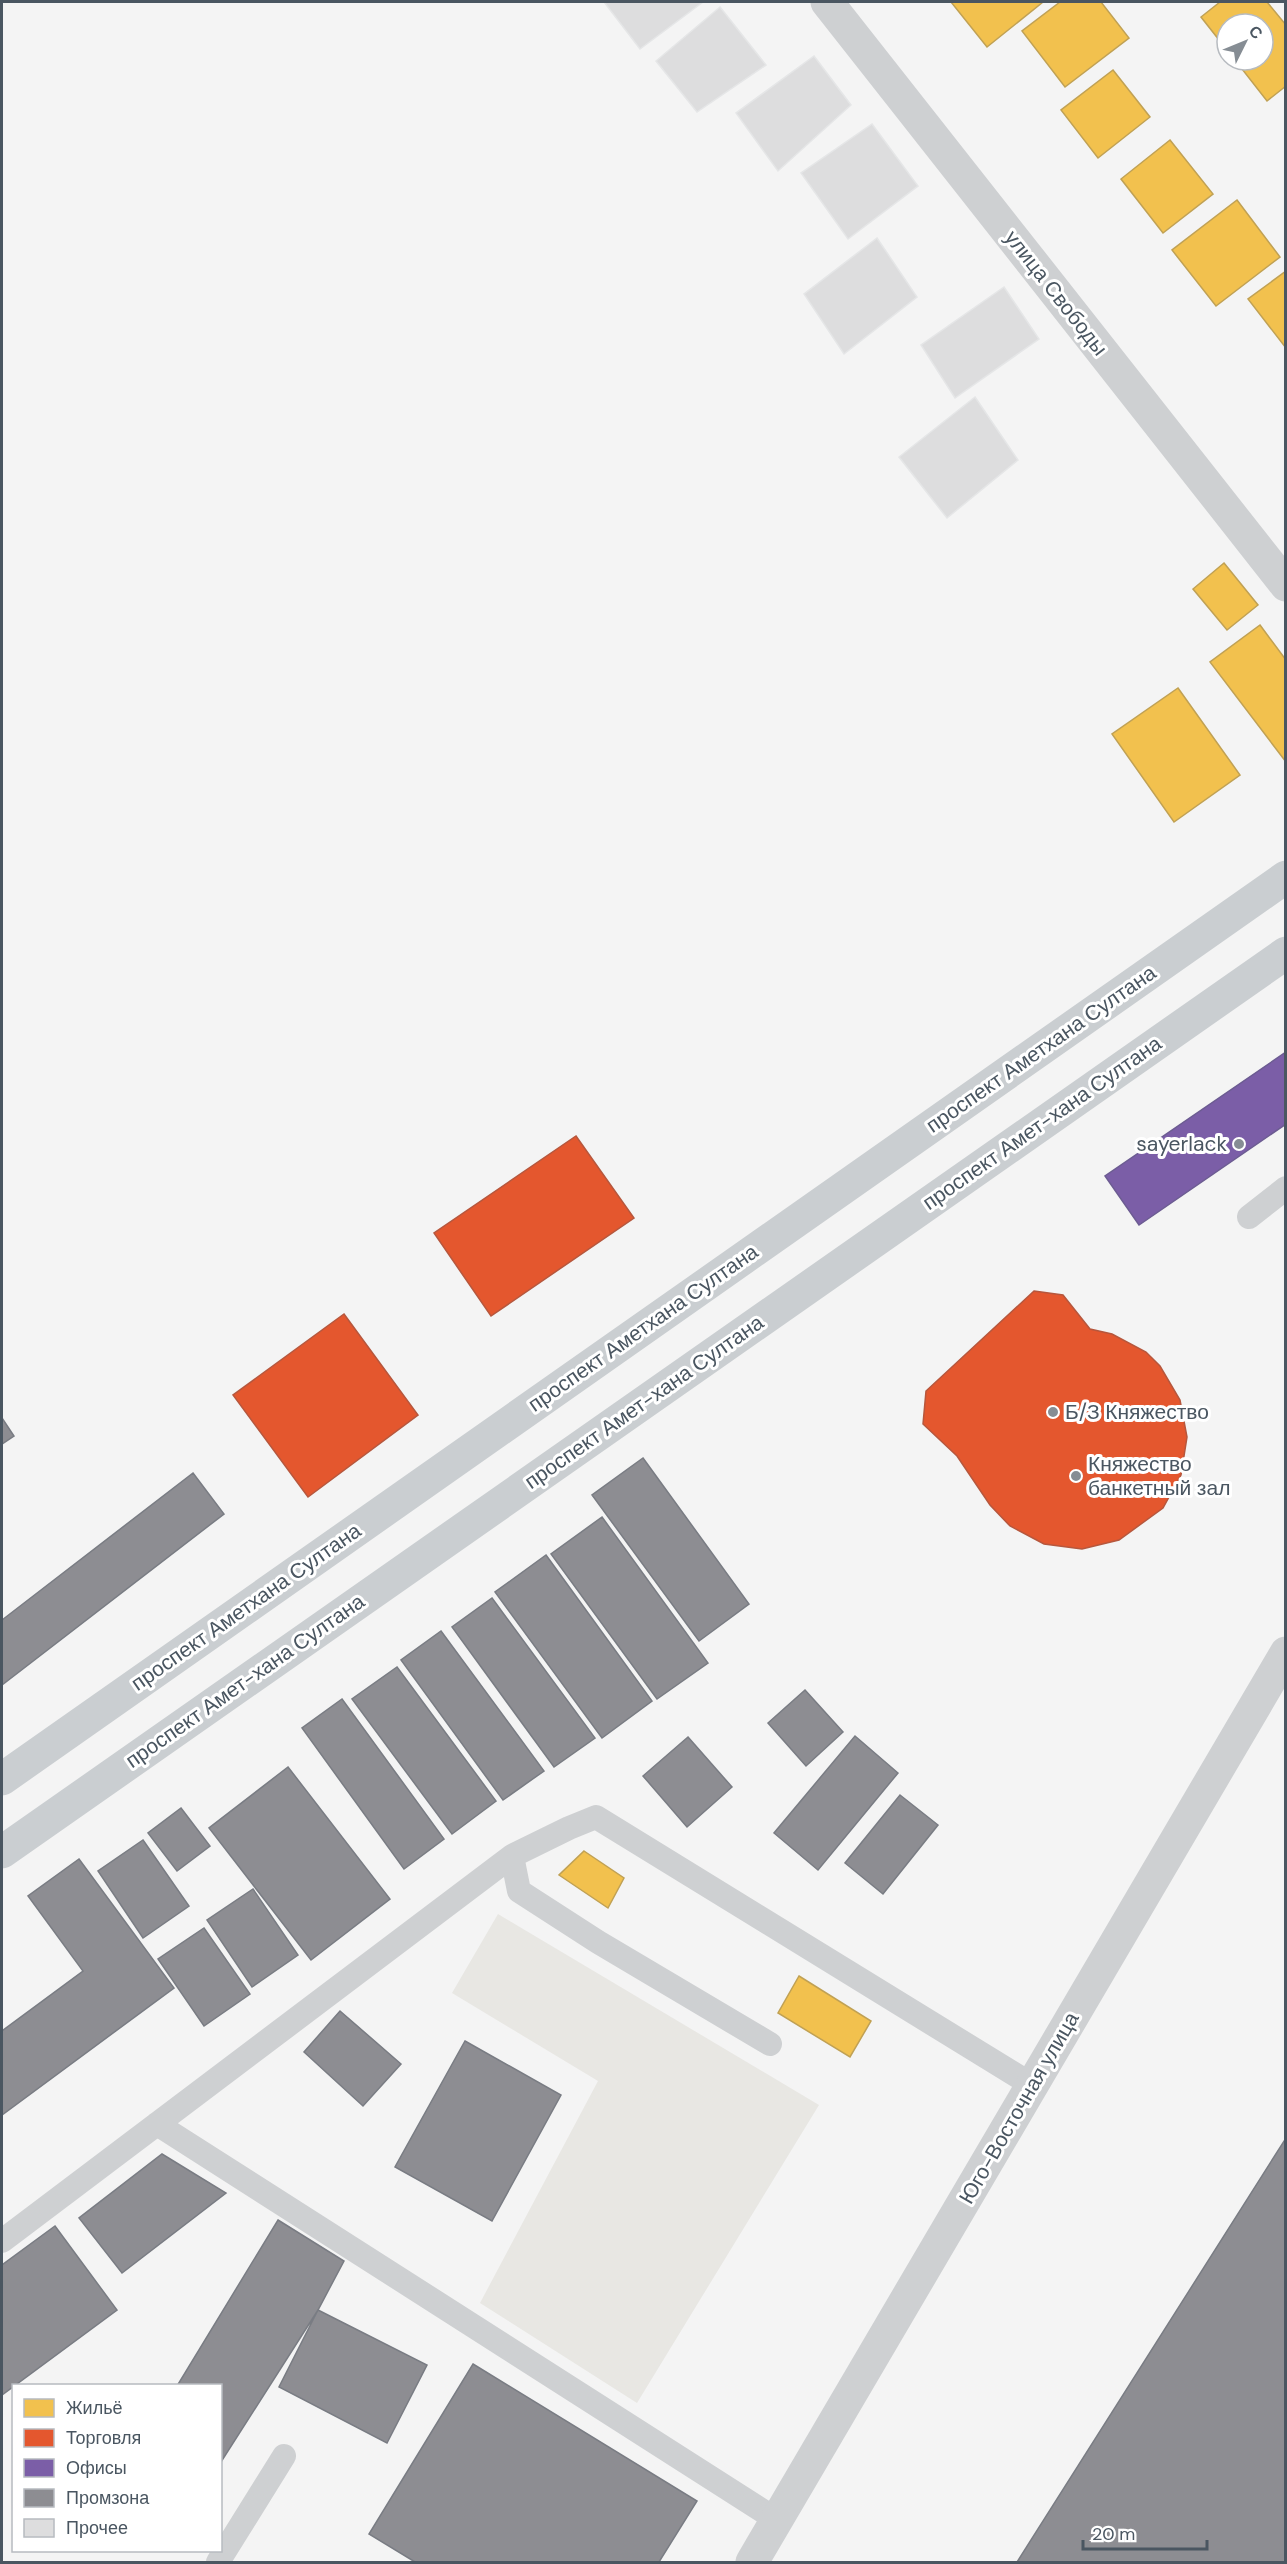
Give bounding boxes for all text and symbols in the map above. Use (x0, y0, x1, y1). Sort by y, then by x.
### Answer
north arrow (1215, 12, 1275, 72)
text: С (1244, 21, 1268, 44)
street label: улица Свободы (998, 225, 1114, 361)
street label: проспект Аметхана Султана (921, 959, 1162, 1139)
street label: проспект Амет-хана Султана (917, 1029, 1167, 1216)
place label: sayerlack (1136, 1130, 1227, 1158)
marker: sayerlack (1232, 1137, 1246, 1151)
street label: проспект Аметхана Султана (523, 1238, 764, 1418)
street label: проспект Амет-хана Султана (519, 1308, 769, 1495)
place label: Б/З Княжество (1065, 1398, 1209, 1426)
marker: Б/З Княжество (1046, 1405, 1060, 1419)
place label: Княжество банкетный зал (1088, 1450, 1230, 1502)
marker: Княжество банкетный зал (1069, 1469, 1083, 1483)
street label: проспект Аметхана Султана (126, 1517, 367, 1697)
street label: проспект Амет-хана Султана (120, 1587, 370, 1774)
street label: Юго-Восточная улица (953, 2007, 1086, 2209)
legend (12, 2384, 222, 2552)
text: Жильё (66, 2396, 123, 2420)
text: Торговля (66, 2426, 141, 2450)
text: Офисы (66, 2456, 127, 2480)
text: Промзона (66, 2486, 150, 2510)
scale bar (1083, 2513, 1208, 2551)
text: Прочее (66, 2516, 128, 2540)
text: 20 m (1092, 2522, 1135, 2546)

